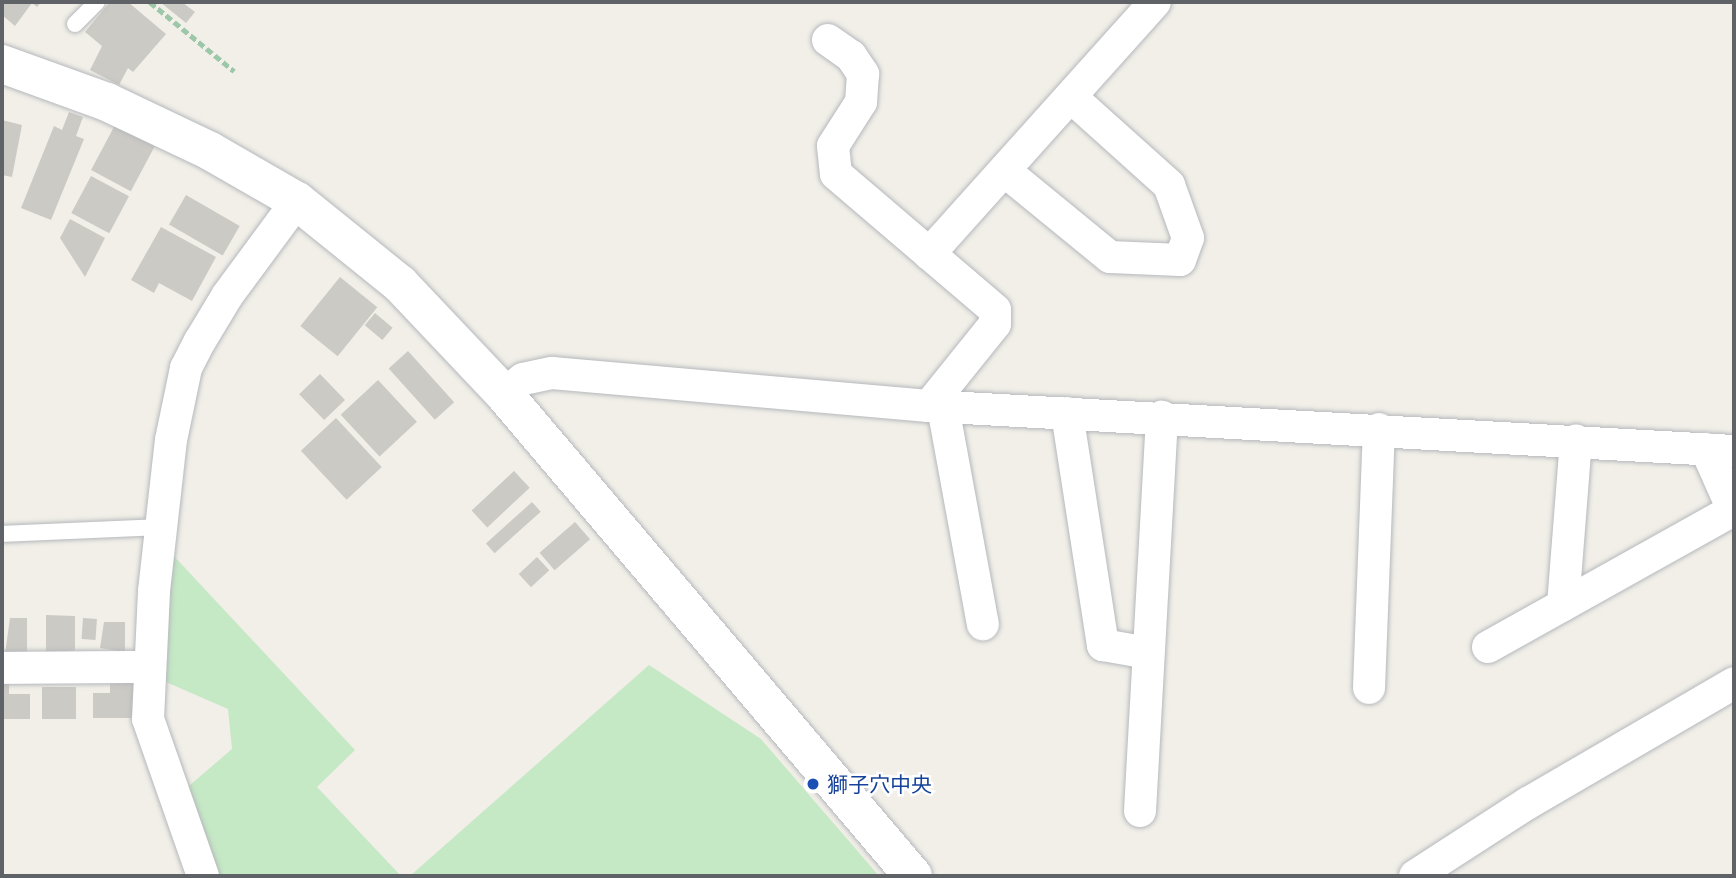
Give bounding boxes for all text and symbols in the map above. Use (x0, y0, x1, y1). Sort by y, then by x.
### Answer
place label: 獅子穴中央 (827, 771, 932, 797)
marker: 獅子穴中央 (805, 776, 821, 792)

